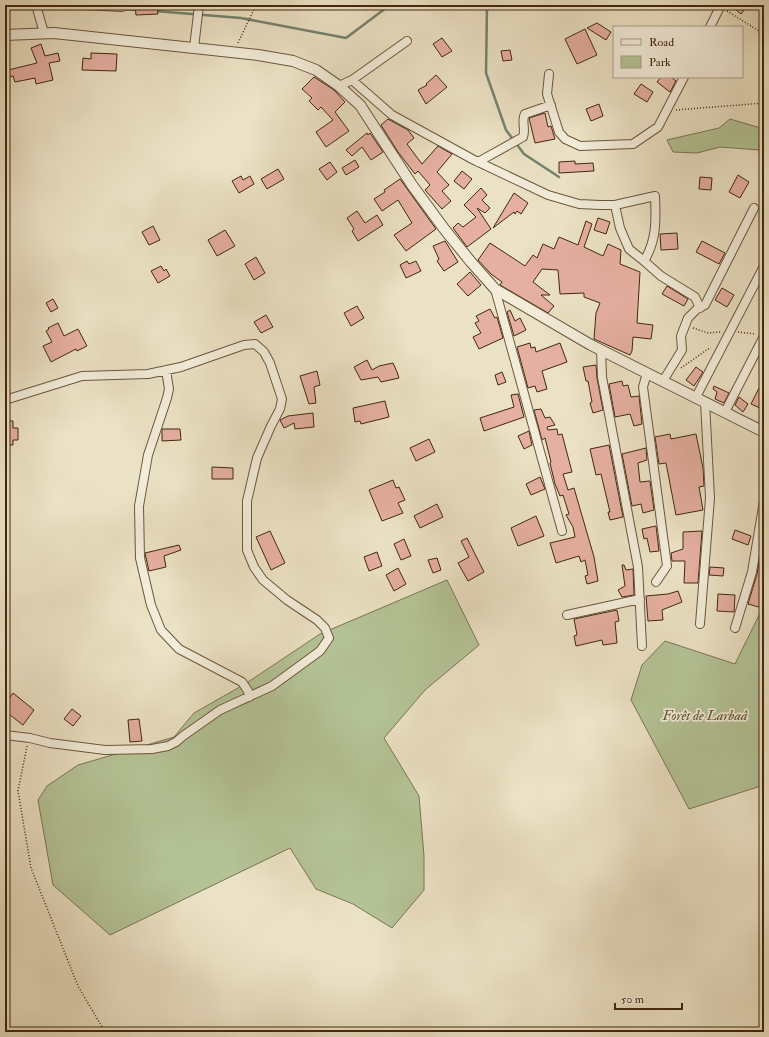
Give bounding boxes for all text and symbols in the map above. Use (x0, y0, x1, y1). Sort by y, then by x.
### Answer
legend (613, 26, 743, 78)
text: Road (649, 35, 674, 50)
text: Park (649, 55, 671, 70)
park label: Forêt de Larbaâ (662, 707, 748, 724)
scale bar (615, 985, 682, 1011)
text: 50 m (621, 992, 645, 1007)

